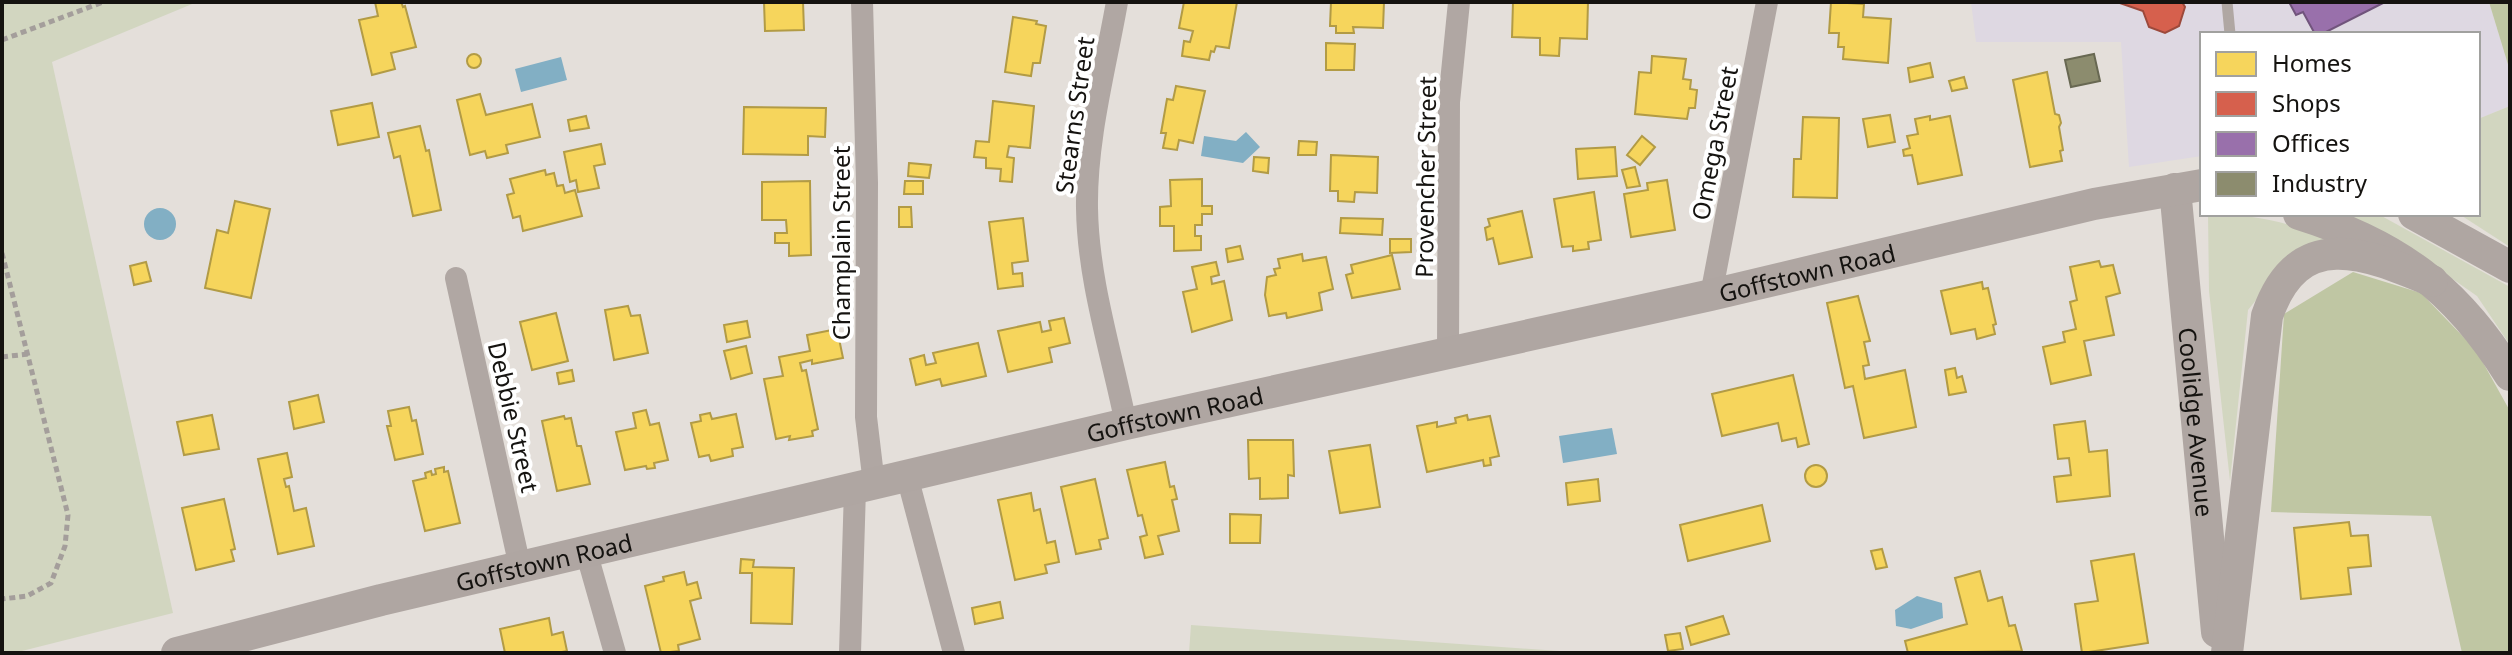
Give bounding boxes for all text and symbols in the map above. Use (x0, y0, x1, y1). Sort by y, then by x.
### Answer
legend (2200, 32, 2480, 216)
street label: Stearns Street (1047, 34, 1101, 196)
text: Homes (2272, 46, 2352, 79)
street label: Omega Street (1683, 63, 1745, 223)
street label: Provencher Street (1407, 76, 1443, 278)
text: Shops (2272, 86, 2341, 119)
text: Offices (2272, 126, 2350, 159)
street label: Champlain Street (824, 145, 857, 340)
text: Industry (2272, 166, 2368, 199)
street label: Goffstown Road (1715, 235, 1899, 309)
street label: Coolidge Avenue (2172, 326, 2222, 518)
street label: Debbie Street (481, 338, 547, 496)
street label: Goffstown Road (1083, 378, 1266, 449)
street label: Goffstown Road (452, 525, 635, 598)

